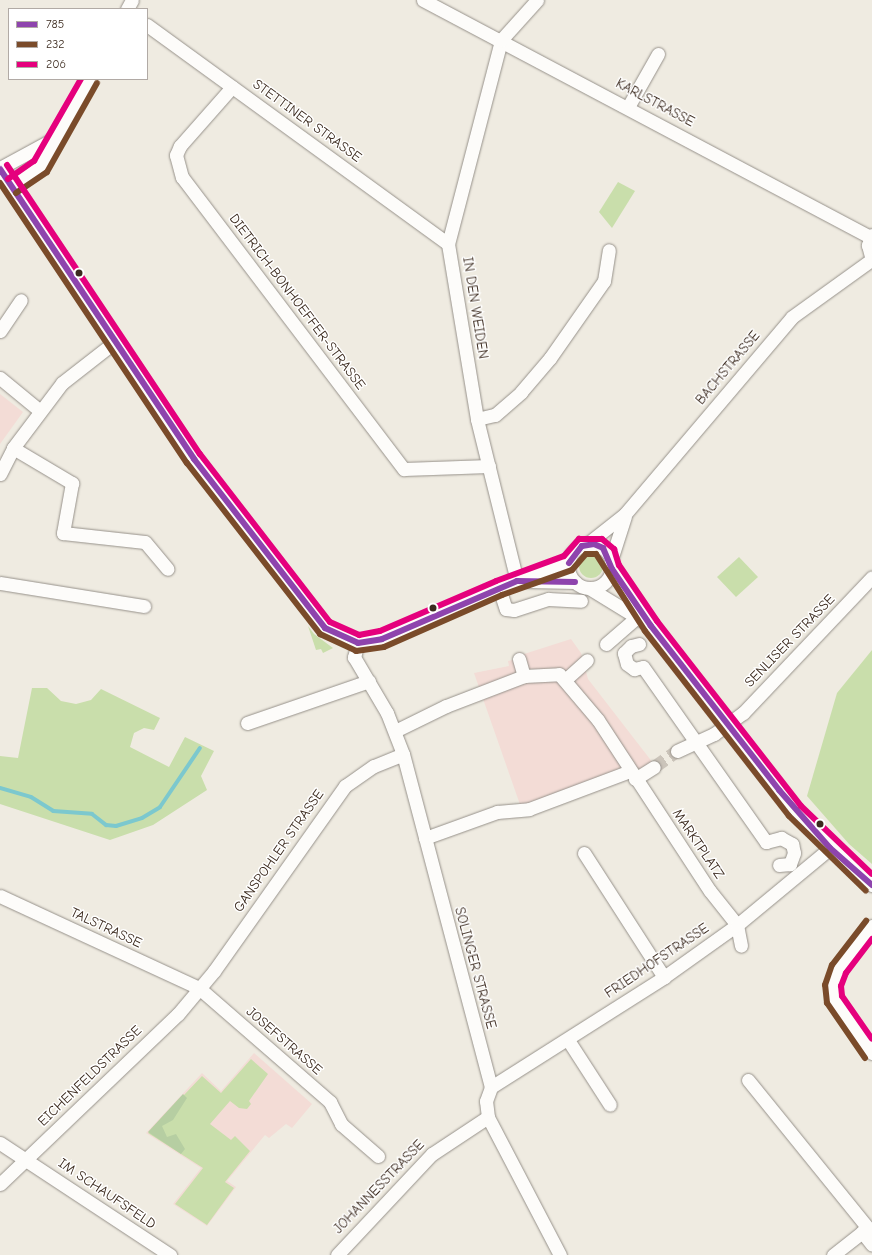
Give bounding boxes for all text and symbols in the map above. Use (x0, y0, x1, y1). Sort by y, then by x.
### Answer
legend (8, 8, 148, 80)
text: 785 (46, 17, 64, 31)
text: 232 (46, 37, 65, 51)
text: 206 (46, 57, 66, 71)
street label: KARLSTRASSE (613, 75, 697, 131)
street label: STETTINER STRASSE (249, 76, 365, 166)
street label: DIETRICH-BONHOEFFER-STRASSE (225, 211, 369, 393)
street label: IN DEN WEIDEN (459, 256, 491, 360)
unlabelled marker (74, 268, 84, 278)
street label: BACHSTRASSE (692, 328, 764, 408)
street label: SENLISER STRASSE (741, 591, 839, 691)
unlabelled marker (428, 603, 438, 613)
street label: GANSPOHLER STRASSE (230, 786, 328, 916)
street label: MARKTPLATZ (668, 806, 728, 882)
unlabelled marker (815, 819, 825, 829)
street label: TALSTRASSE (68, 904, 144, 952)
street label: SOLINGER STRASSE (451, 905, 499, 1031)
street label: FRIEDHOFSTRASSE (602, 920, 712, 1002)
street label: JOSEFSTRASSE (243, 1003, 325, 1079)
street label: EICHENFELDSTRASSE (35, 1022, 145, 1130)
street label: JOHANNESSTRASSE (330, 1137, 428, 1237)
street label: IM SCHAUFSFELD (55, 1155, 159, 1233)

